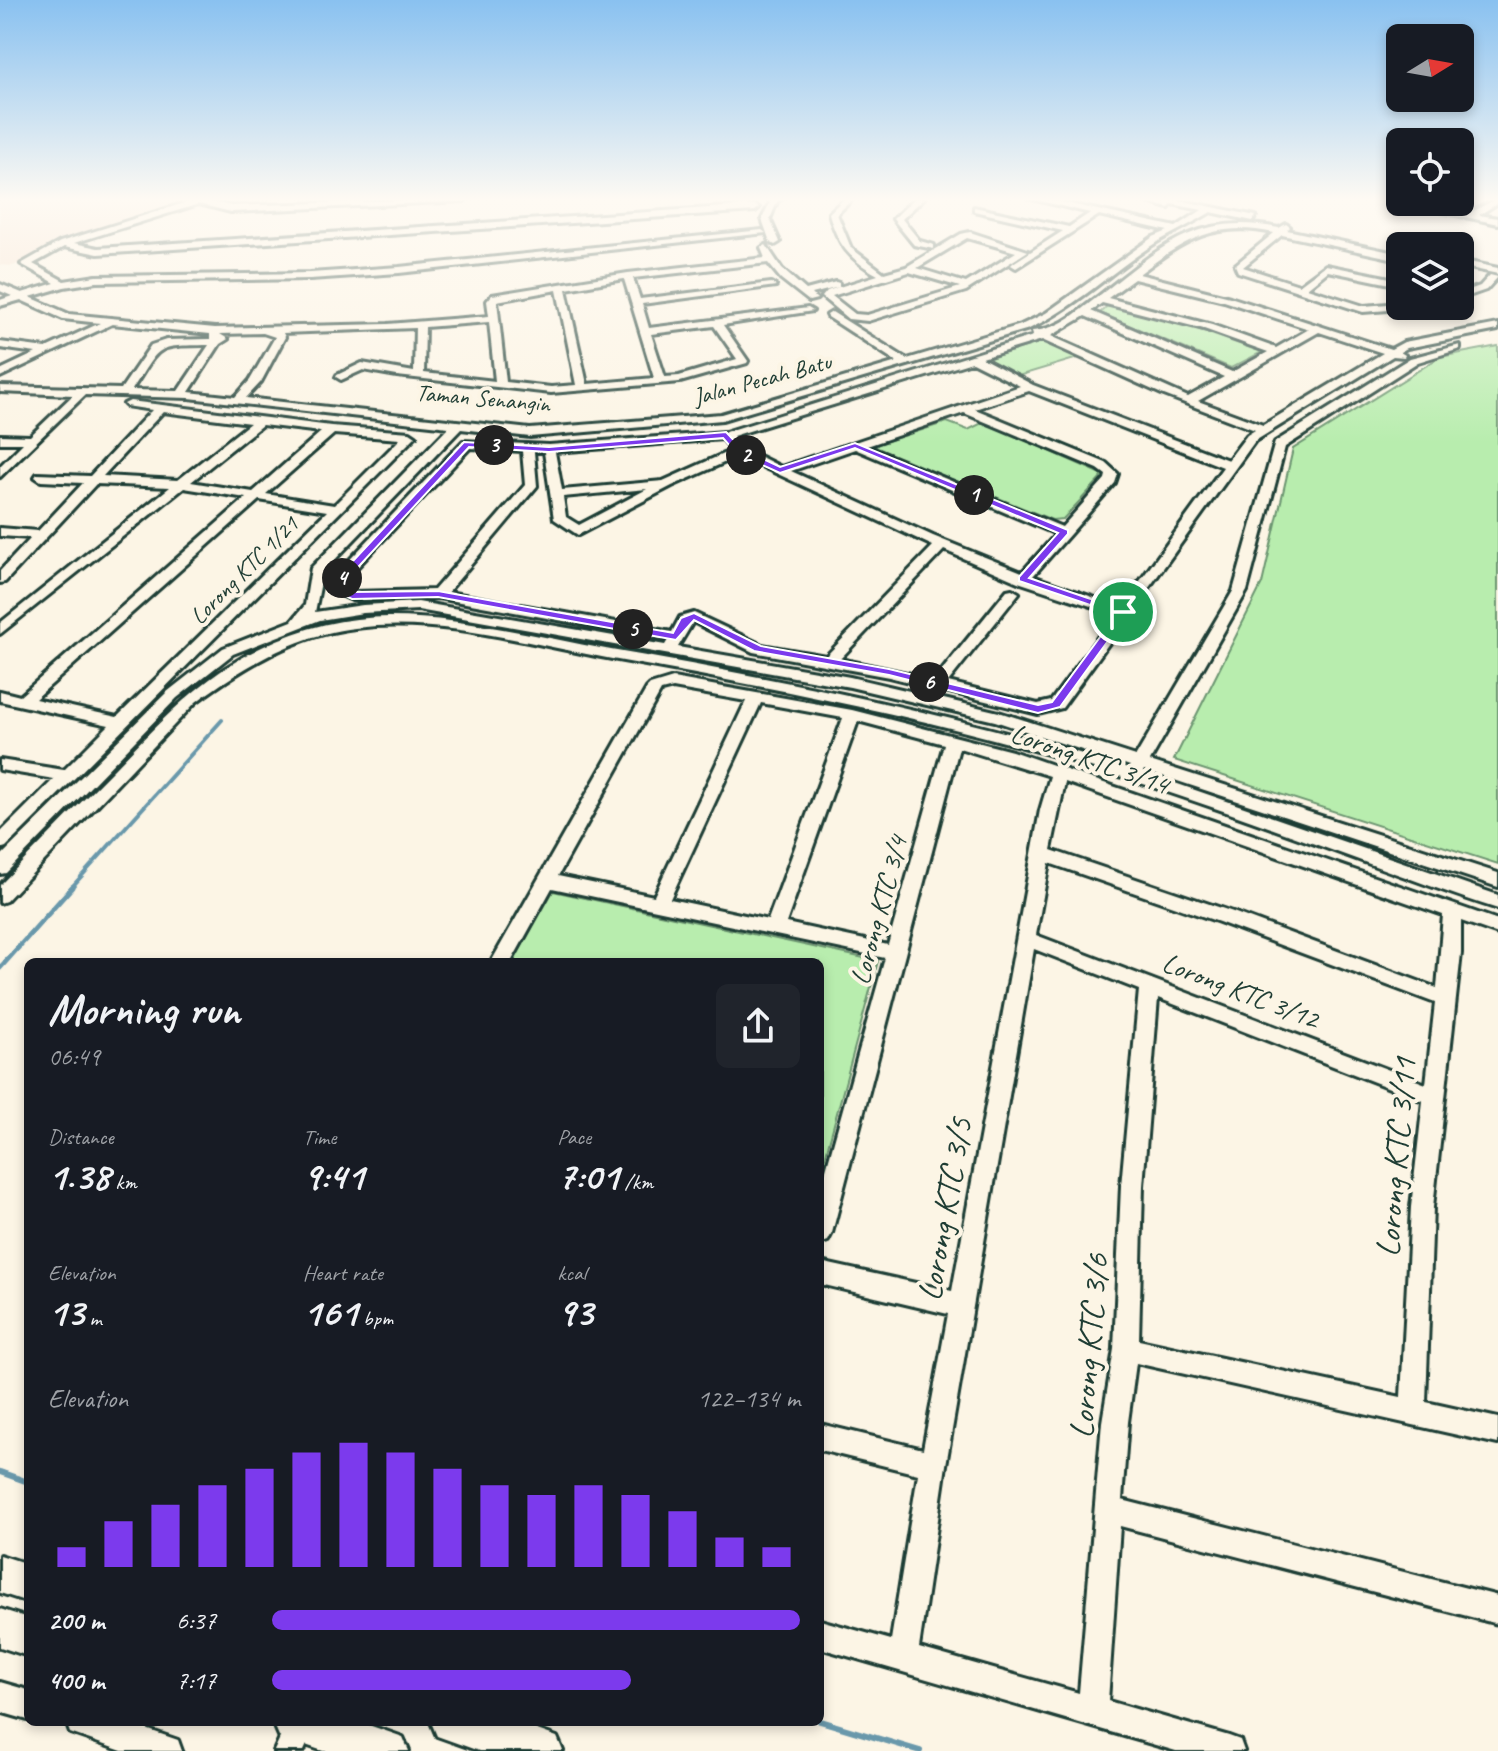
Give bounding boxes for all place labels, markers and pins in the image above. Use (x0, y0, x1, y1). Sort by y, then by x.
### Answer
pin: 3 (474, 425, 514, 465)
pin: 2 (726, 435, 766, 475)
pin: 1 (954, 475, 994, 515)
pin: 4 (322, 558, 362, 598)
pin (1089, 578, 1157, 646)
pin: 5 (613, 609, 653, 649)
pin: 6 (909, 662, 949, 702)

